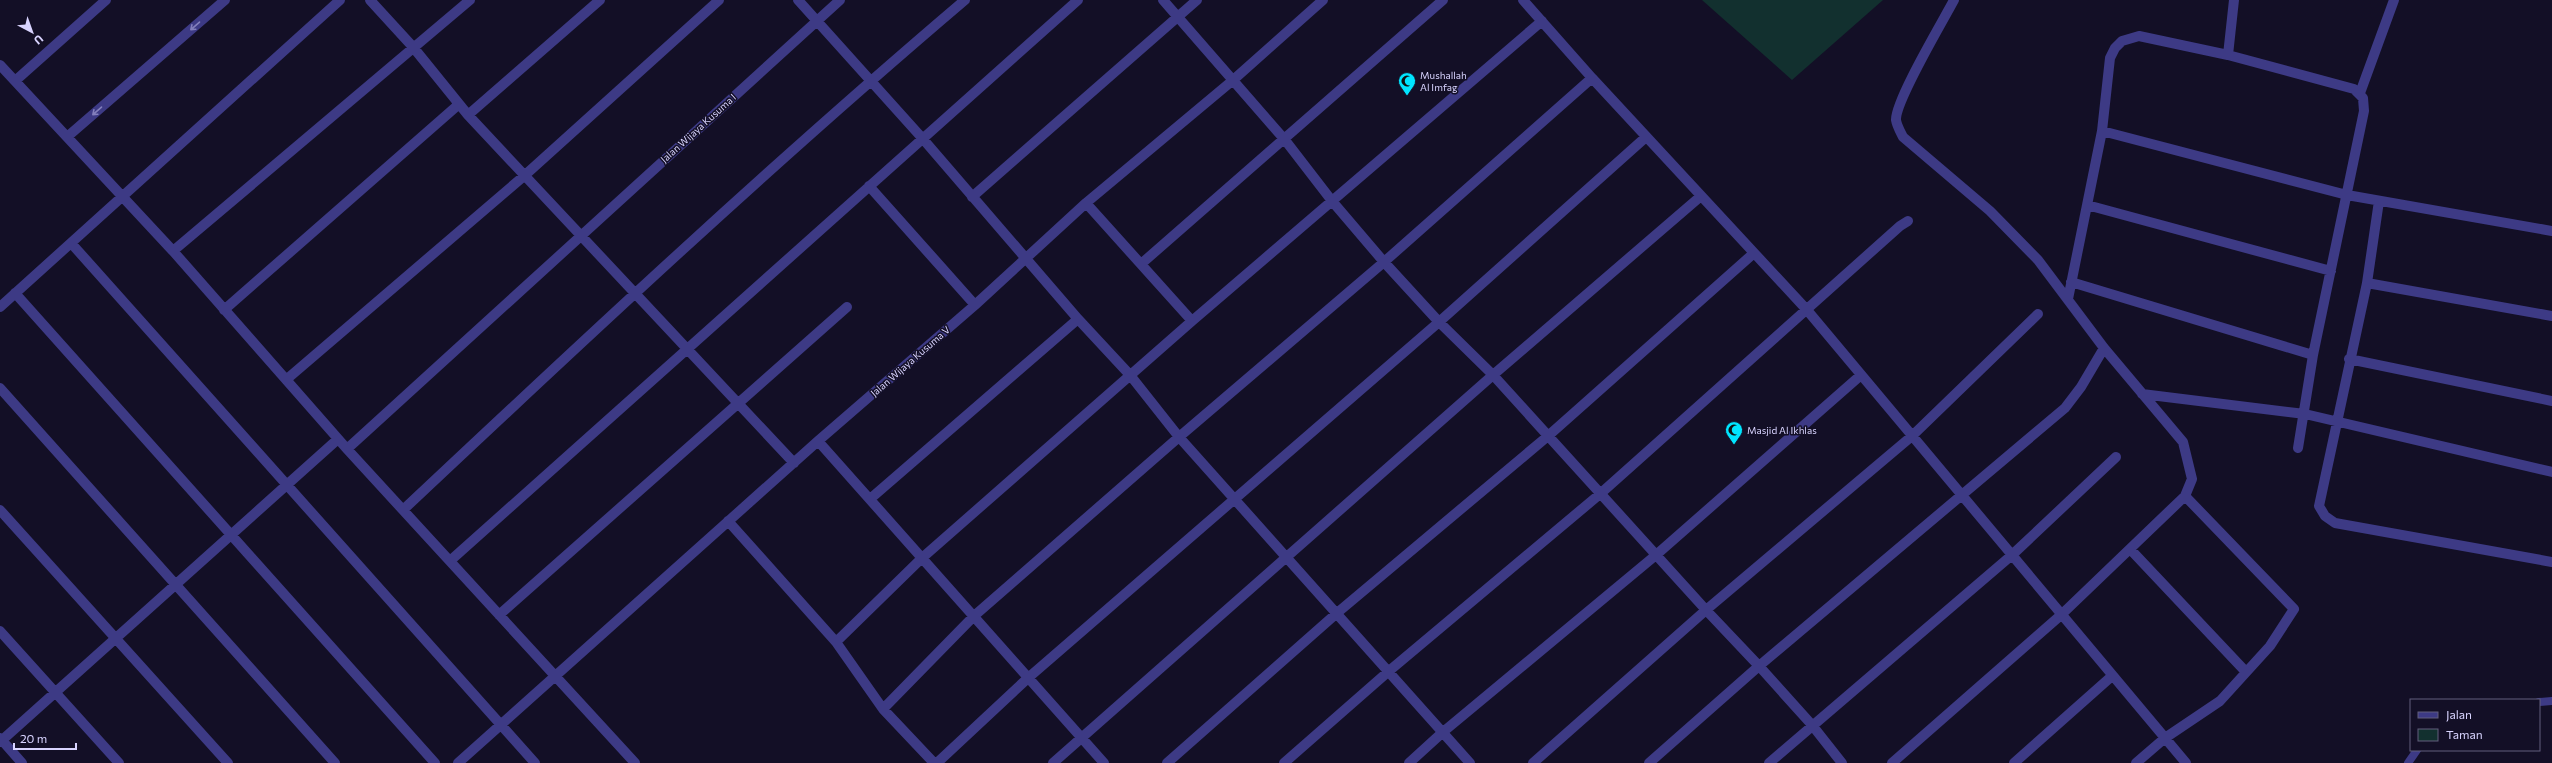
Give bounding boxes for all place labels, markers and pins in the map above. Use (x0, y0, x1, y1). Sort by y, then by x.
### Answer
place label: Mushallah Al Imfag (1420, 69, 1467, 93)
mosque icon: Mushallah Al Imfag (1397, 71, 1417, 96)
mosque icon: Masjid Al Ikhlas (1724, 420, 1744, 445)
place label: Masjid Al Ikhlas (1747, 424, 1817, 436)

